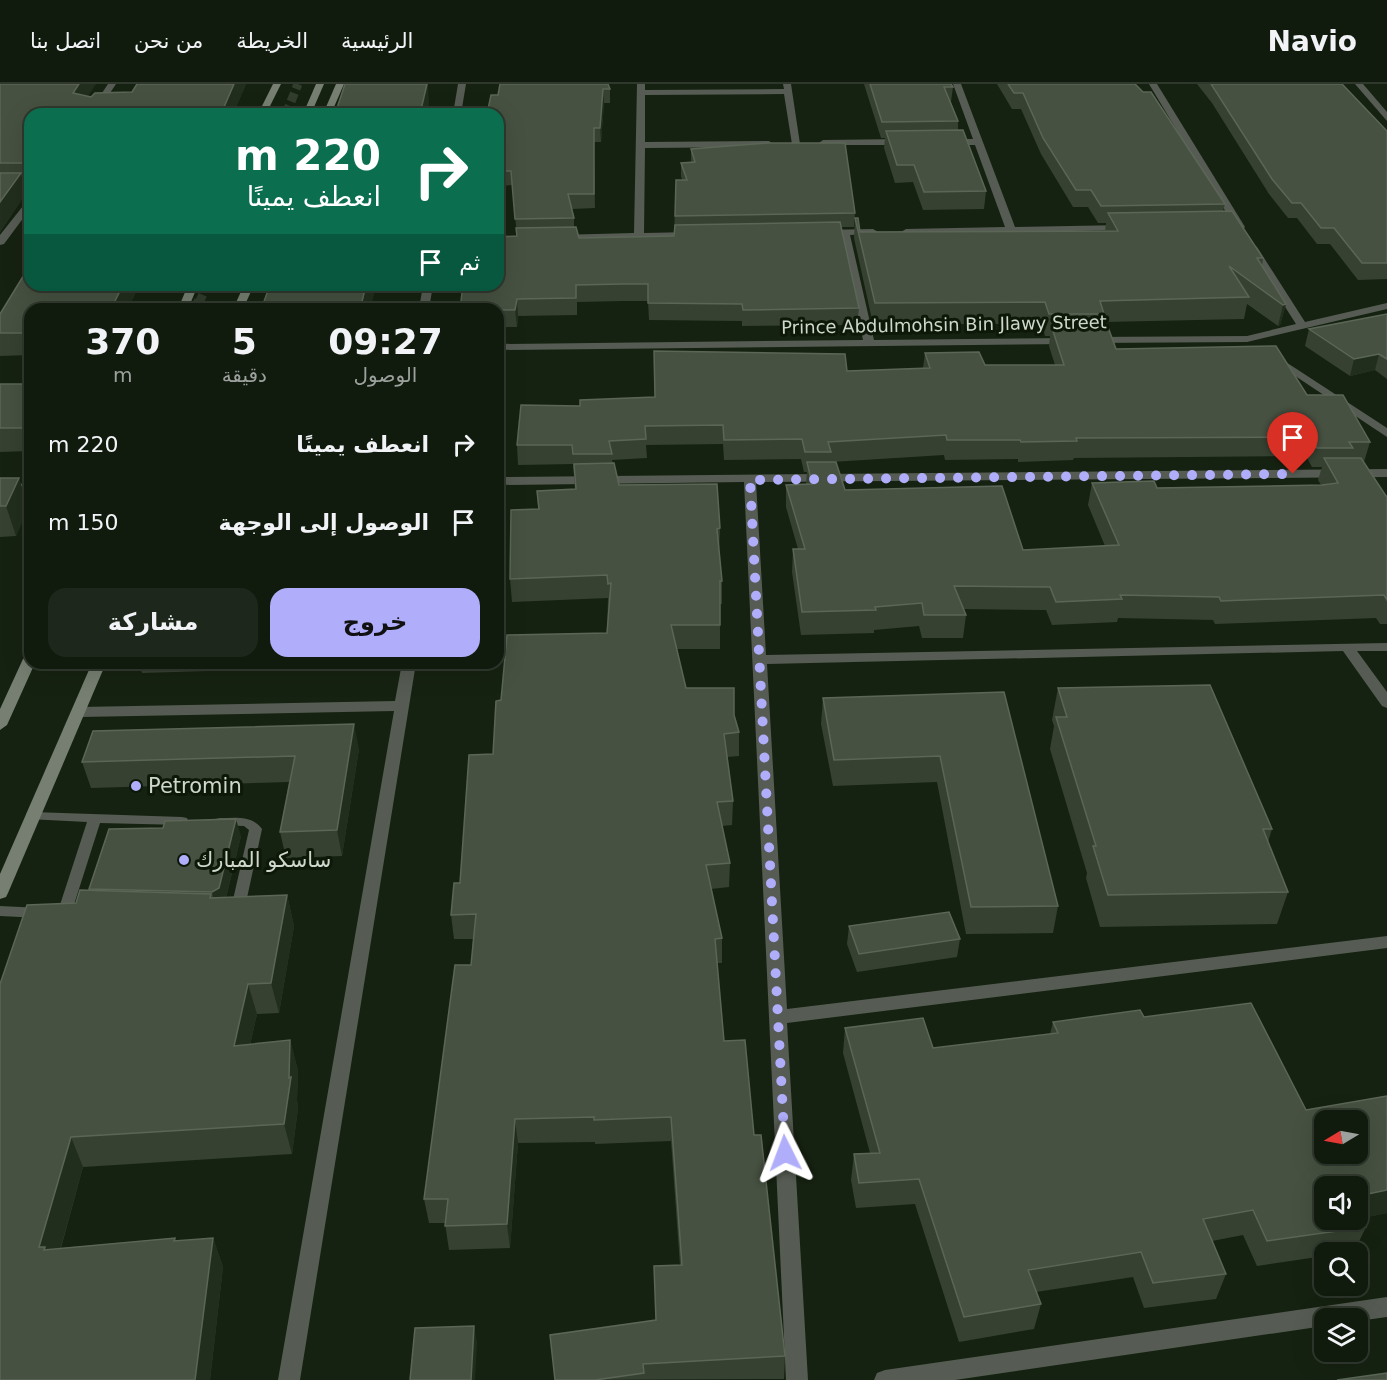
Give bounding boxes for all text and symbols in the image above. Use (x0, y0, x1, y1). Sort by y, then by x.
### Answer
text: Navio (1268, 25, 1357, 58)
text: اتصل بنا (30, 29, 101, 53)
text: من نحن (134, 29, 203, 53)
text: الخريطة (236, 29, 308, 53)
text: الرئيسية (341, 29, 413, 53)
text: 220 m (235, 131, 381, 180)
icon: right (402, 132, 480, 210)
text: انعطف يمينًا (247, 181, 381, 212)
icon: arrive (414, 246, 447, 279)
text: ثم (459, 250, 480, 275)
street label: Prince Abdulmohsin Bin Jlawy Street (781, 311, 1107, 338)
text: 370 (85, 321, 160, 362)
text: 5 (232, 321, 257, 362)
text: 09:27 (328, 321, 443, 362)
text: m (113, 363, 133, 387)
text: دقيقة (222, 363, 267, 387)
text: الوصول (354, 363, 417, 387)
pin (1267, 412, 1318, 474)
icon: arrive (1276, 421, 1309, 454)
icon: right (447, 428, 480, 461)
text: 220 m (48, 432, 118, 457)
text: انعطف يمينًا (296, 432, 429, 457)
icon: arrive (447, 506, 480, 539)
text: 150 m (48, 510, 118, 535)
text: الوصول إلى الوجهة (219, 510, 429, 535)
button: مشاركة (48, 588, 258, 657)
button: خروج (270, 588, 480, 657)
place label: Petromin (148, 774, 242, 798)
marker: Petromin (129, 779, 143, 793)
place label: ساسكو المبارك (196, 848, 331, 872)
marker: ساسكو المبارك (177, 853, 191, 867)
north arrow (1314, 1110, 1368, 1164)
map controls (1314, 1110, 1368, 1362)
position arrow (753, 1121, 817, 1185)
button: sound (1314, 1176, 1368, 1230)
button: search (1314, 1242, 1368, 1296)
button: layers (1314, 1308, 1368, 1362)

